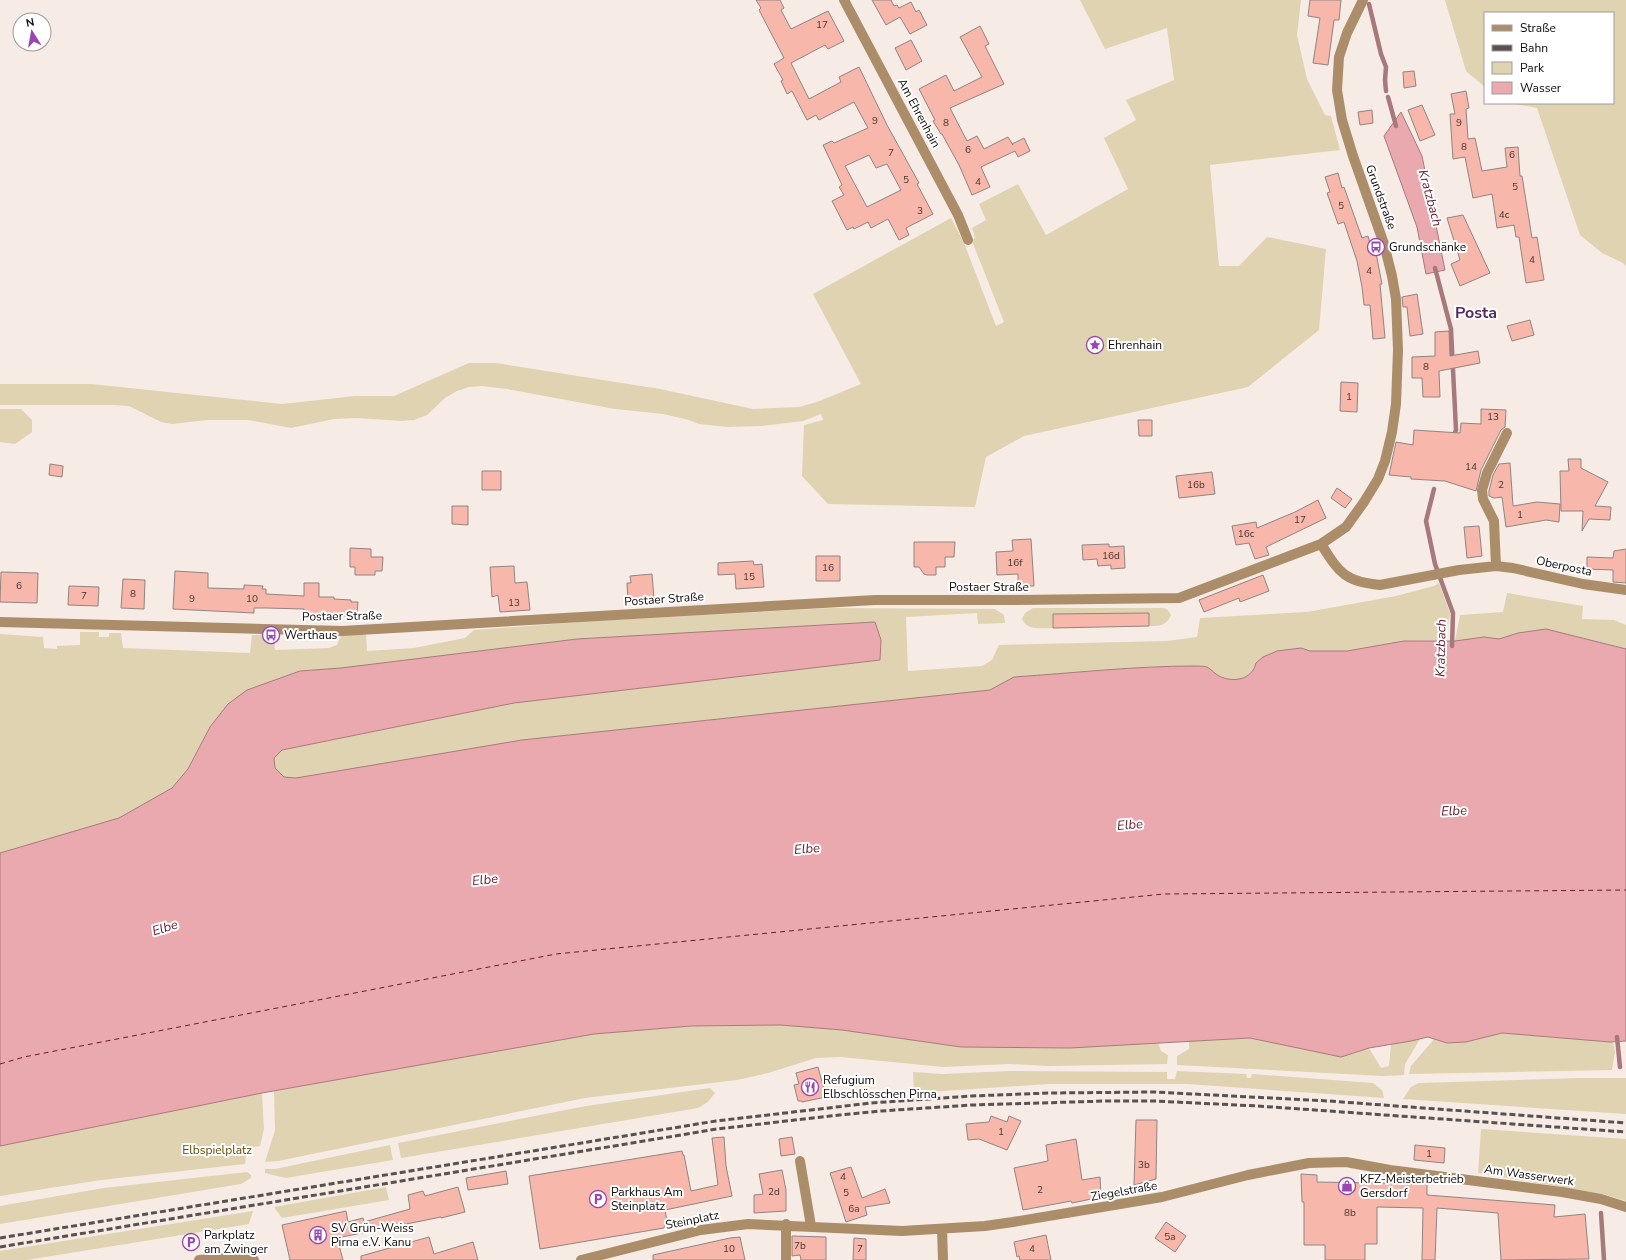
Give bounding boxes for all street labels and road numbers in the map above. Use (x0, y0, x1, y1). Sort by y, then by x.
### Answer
street label: Am Ehrenhain (894, 76, 944, 150)
street label: Grundstraße (1362, 162, 1400, 232)
street label: Oberposta (1535, 552, 1593, 580)
street label: Postaer Straße (949, 579, 1029, 595)
street label: Postaer Straße (624, 588, 704, 610)
street label: Postaer Straße (302, 607, 382, 625)
street label: Am Wasserwerk (1483, 1161, 1576, 1189)
street label: Ziegelstraße (1089, 1177, 1159, 1205)
street label: Steinplatz (664, 1207, 721, 1233)

